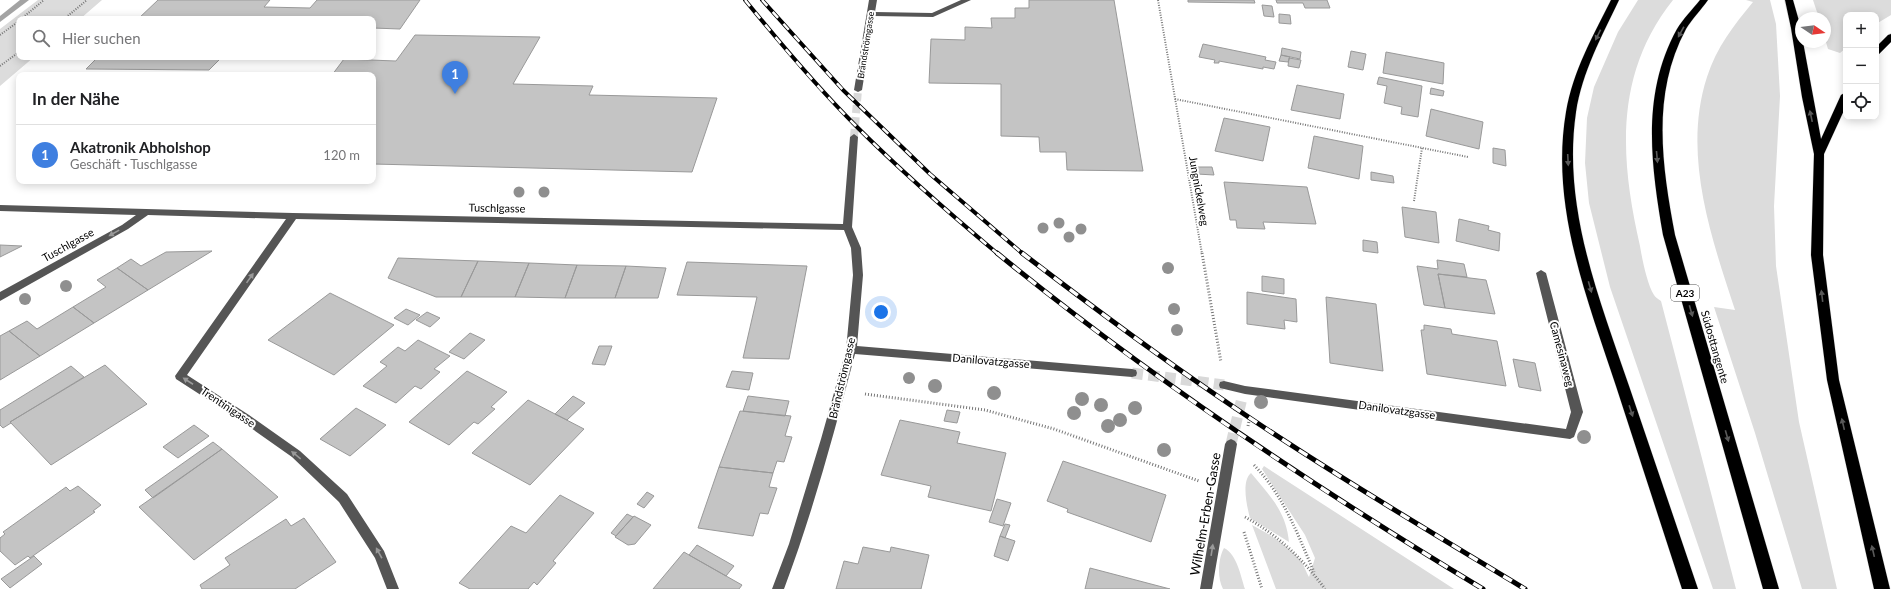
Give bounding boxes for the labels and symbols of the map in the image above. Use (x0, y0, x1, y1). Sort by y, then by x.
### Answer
street label: Brändströmgasse (855, 10, 876, 79)
north arrow (1795, 12, 1831, 48)
one-way arrow (1678, 26, 1685, 38)
one-way arrow (1595, 30, 1601, 41)
pin: 1 (442, 61, 468, 94)
one-way arrow (1807, 110, 1813, 122)
one-way arrow (1654, 151, 1661, 163)
one-way arrow (1565, 154, 1572, 166)
street label: Jungnickelweg (1187, 155, 1212, 227)
street label: Tuschlgasse (469, 201, 526, 214)
street label: Tuschlgasse (40, 225, 96, 264)
one-way arrow (108, 229, 120, 236)
one-way arrow (246, 272, 254, 283)
one-way arrow (1587, 282, 1593, 294)
road number: A23 (1671, 285, 1699, 301)
one-way arrow (1819, 290, 1825, 302)
your location (871, 302, 891, 322)
one-way arrow (1688, 305, 1694, 317)
street label: Südosttangente (1699, 309, 1732, 385)
street label: Camesinaweg (1548, 320, 1577, 388)
street label: Brändströmgasse (826, 336, 857, 420)
street label: Danilovatzgasse (952, 351, 1030, 370)
one-way arrow (183, 377, 194, 385)
street label: Trentinigasse (199, 384, 258, 430)
street label: Danilovatzgasse (1358, 398, 1437, 421)
one-way arrow (1628, 405, 1634, 417)
one-way arrow (1840, 418, 1846, 431)
one-way arrow (1724, 430, 1730, 442)
one-way arrow (290, 450, 301, 459)
street label: Wilhelm-Erben-Gasse (1186, 451, 1224, 577)
one-way arrow (1210, 544, 1216, 557)
one-way arrow (1870, 545, 1876, 557)
one-way arrow (375, 547, 382, 559)

